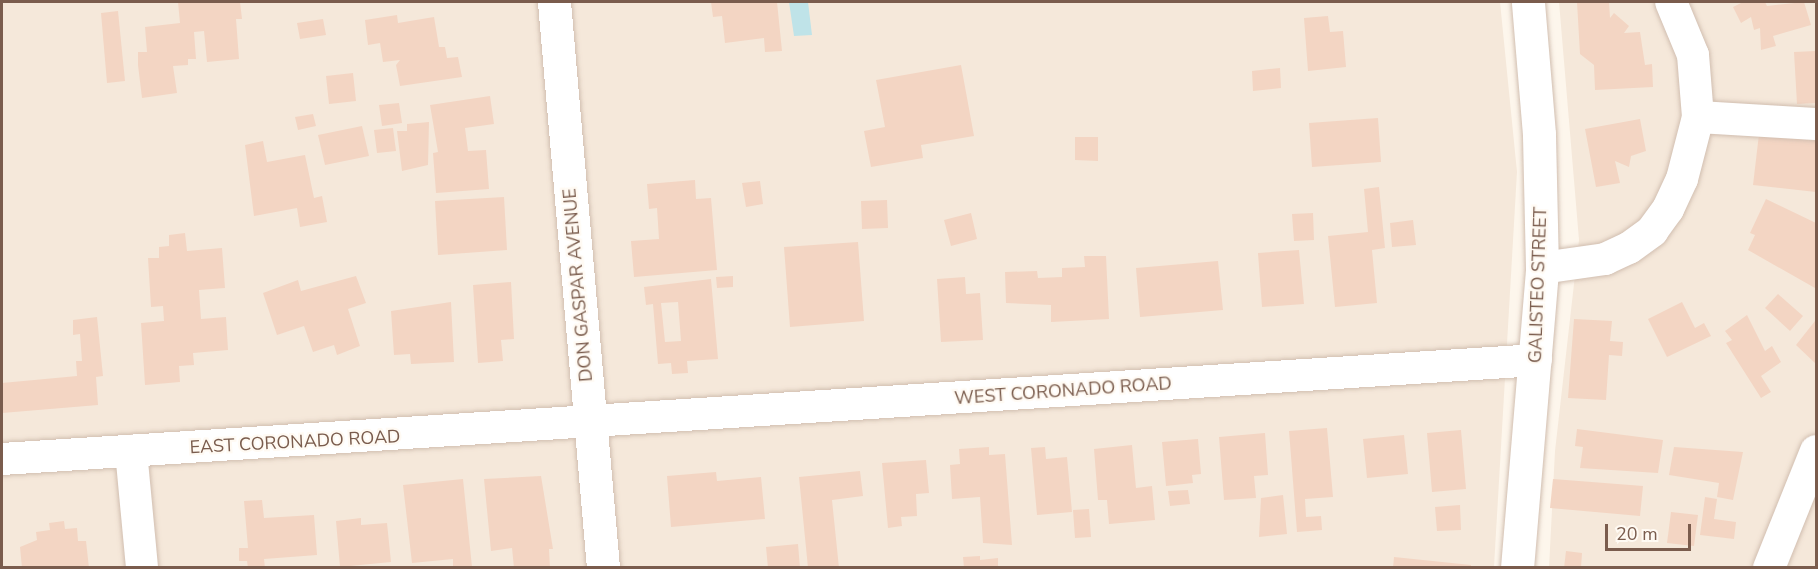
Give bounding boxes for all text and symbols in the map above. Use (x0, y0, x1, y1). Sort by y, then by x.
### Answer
street label: DON GASPAR AVENUE (559, 187, 597, 383)
street label: GALISTEO STREET (1524, 206, 1552, 364)
street label: WEST CORONADO ROAD (954, 373, 1172, 409)
street label: EAST CORONADO ROAD (189, 426, 401, 458)
scale bar (1608, 512, 1694, 550)
text: 20 m (1616, 522, 1658, 546)

